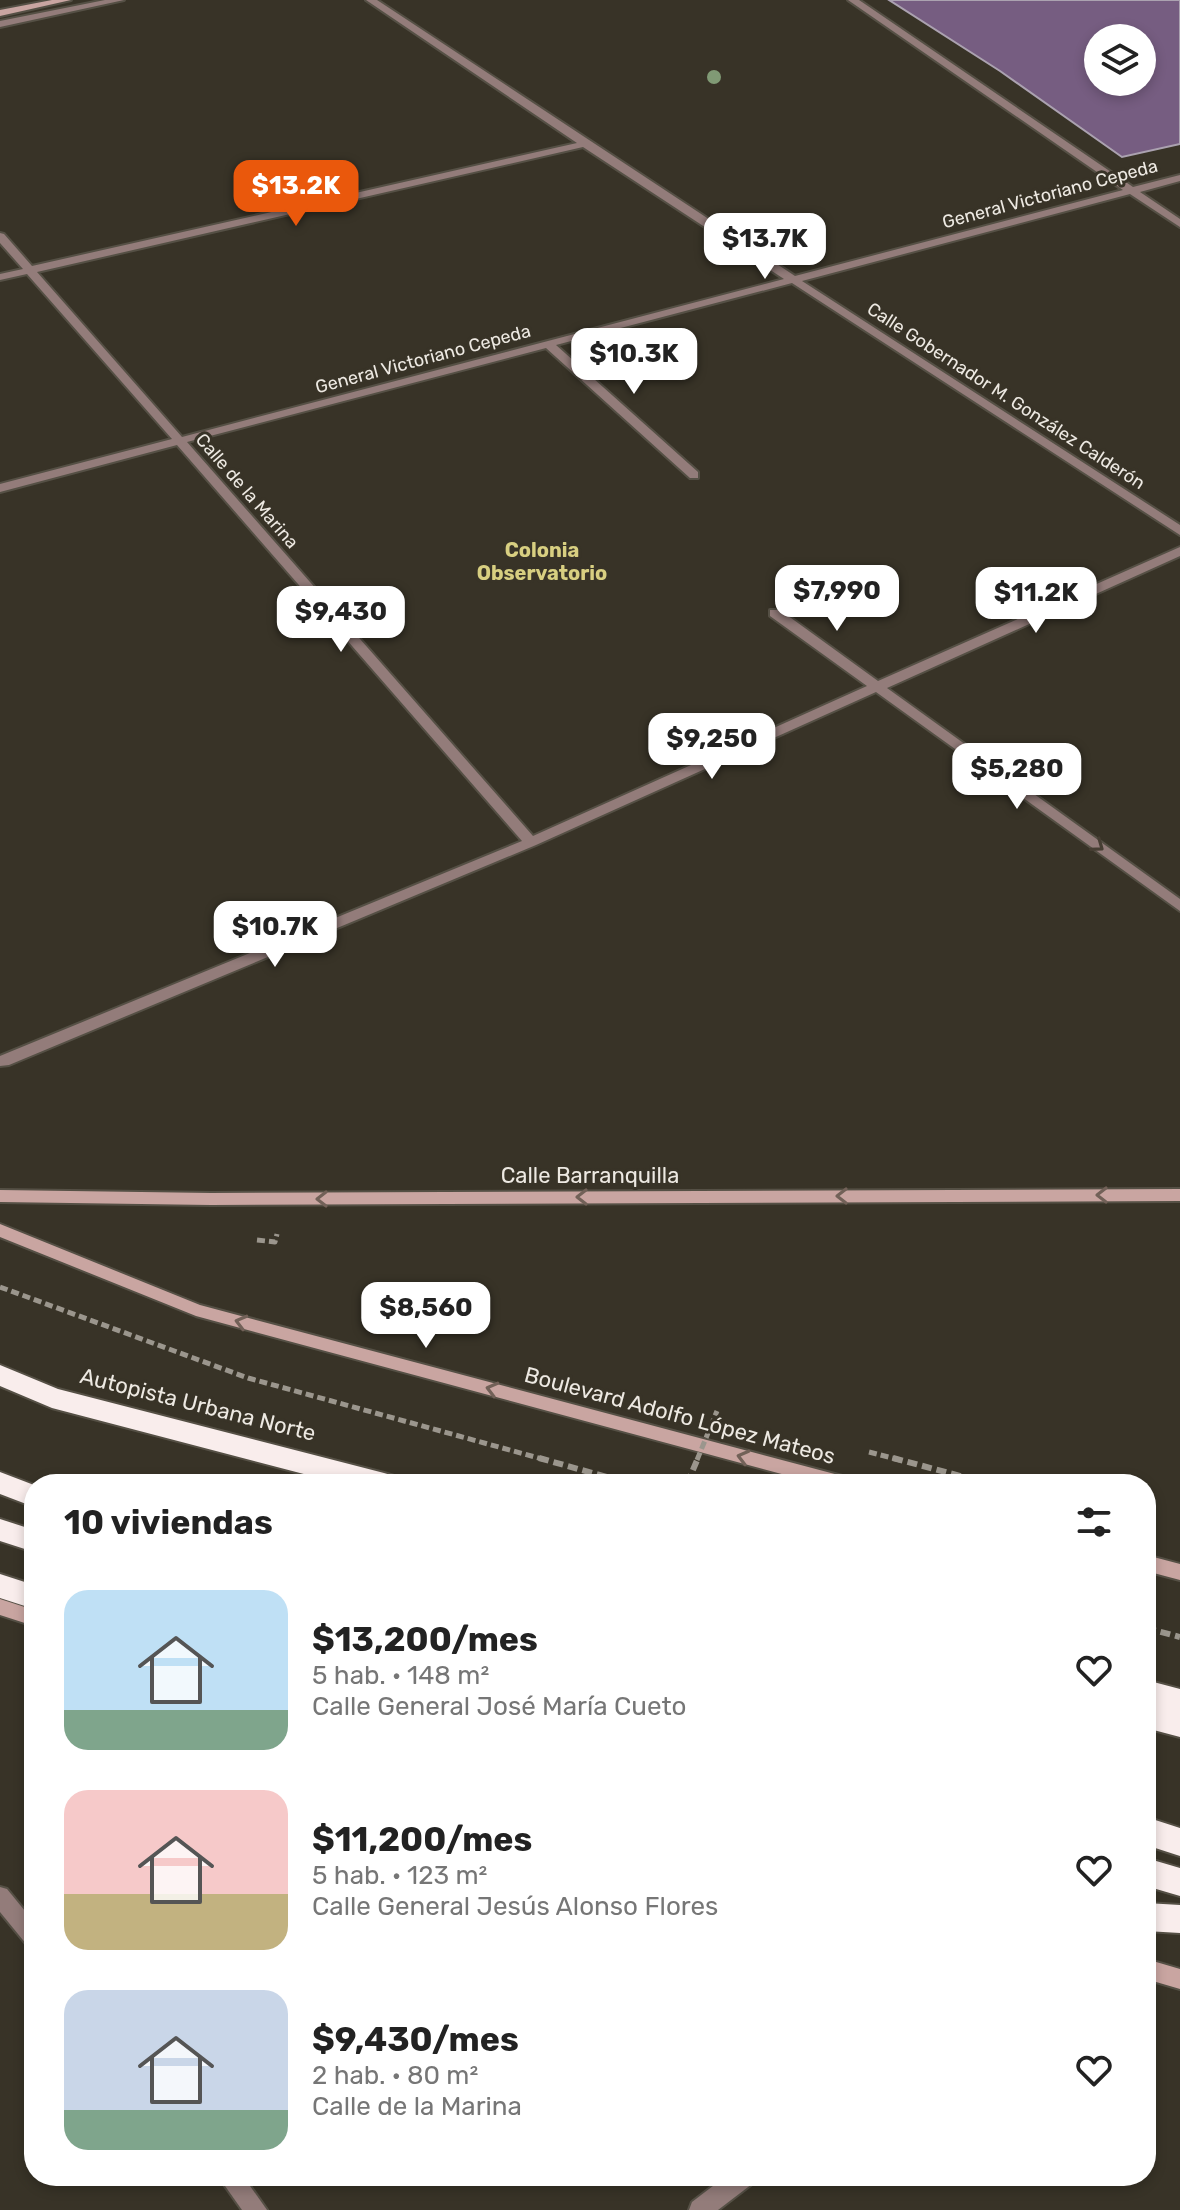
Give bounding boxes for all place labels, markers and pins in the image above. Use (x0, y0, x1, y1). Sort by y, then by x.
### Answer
pin: $13.2K (231, 160, 361, 228)
pin: $13.7K (700, 213, 830, 281)
pin: $10.3K (569, 328, 699, 396)
pin: $7,990 (772, 565, 902, 633)
pin: $11.2K (971, 567, 1101, 635)
pin: $9,430 (276, 586, 406, 654)
pin: $9,250 (647, 713, 777, 781)
pin: $5,280 (952, 743, 1082, 811)
pin: $10.7K (210, 901, 340, 969)
pin: $8,560 (361, 1282, 491, 1350)

